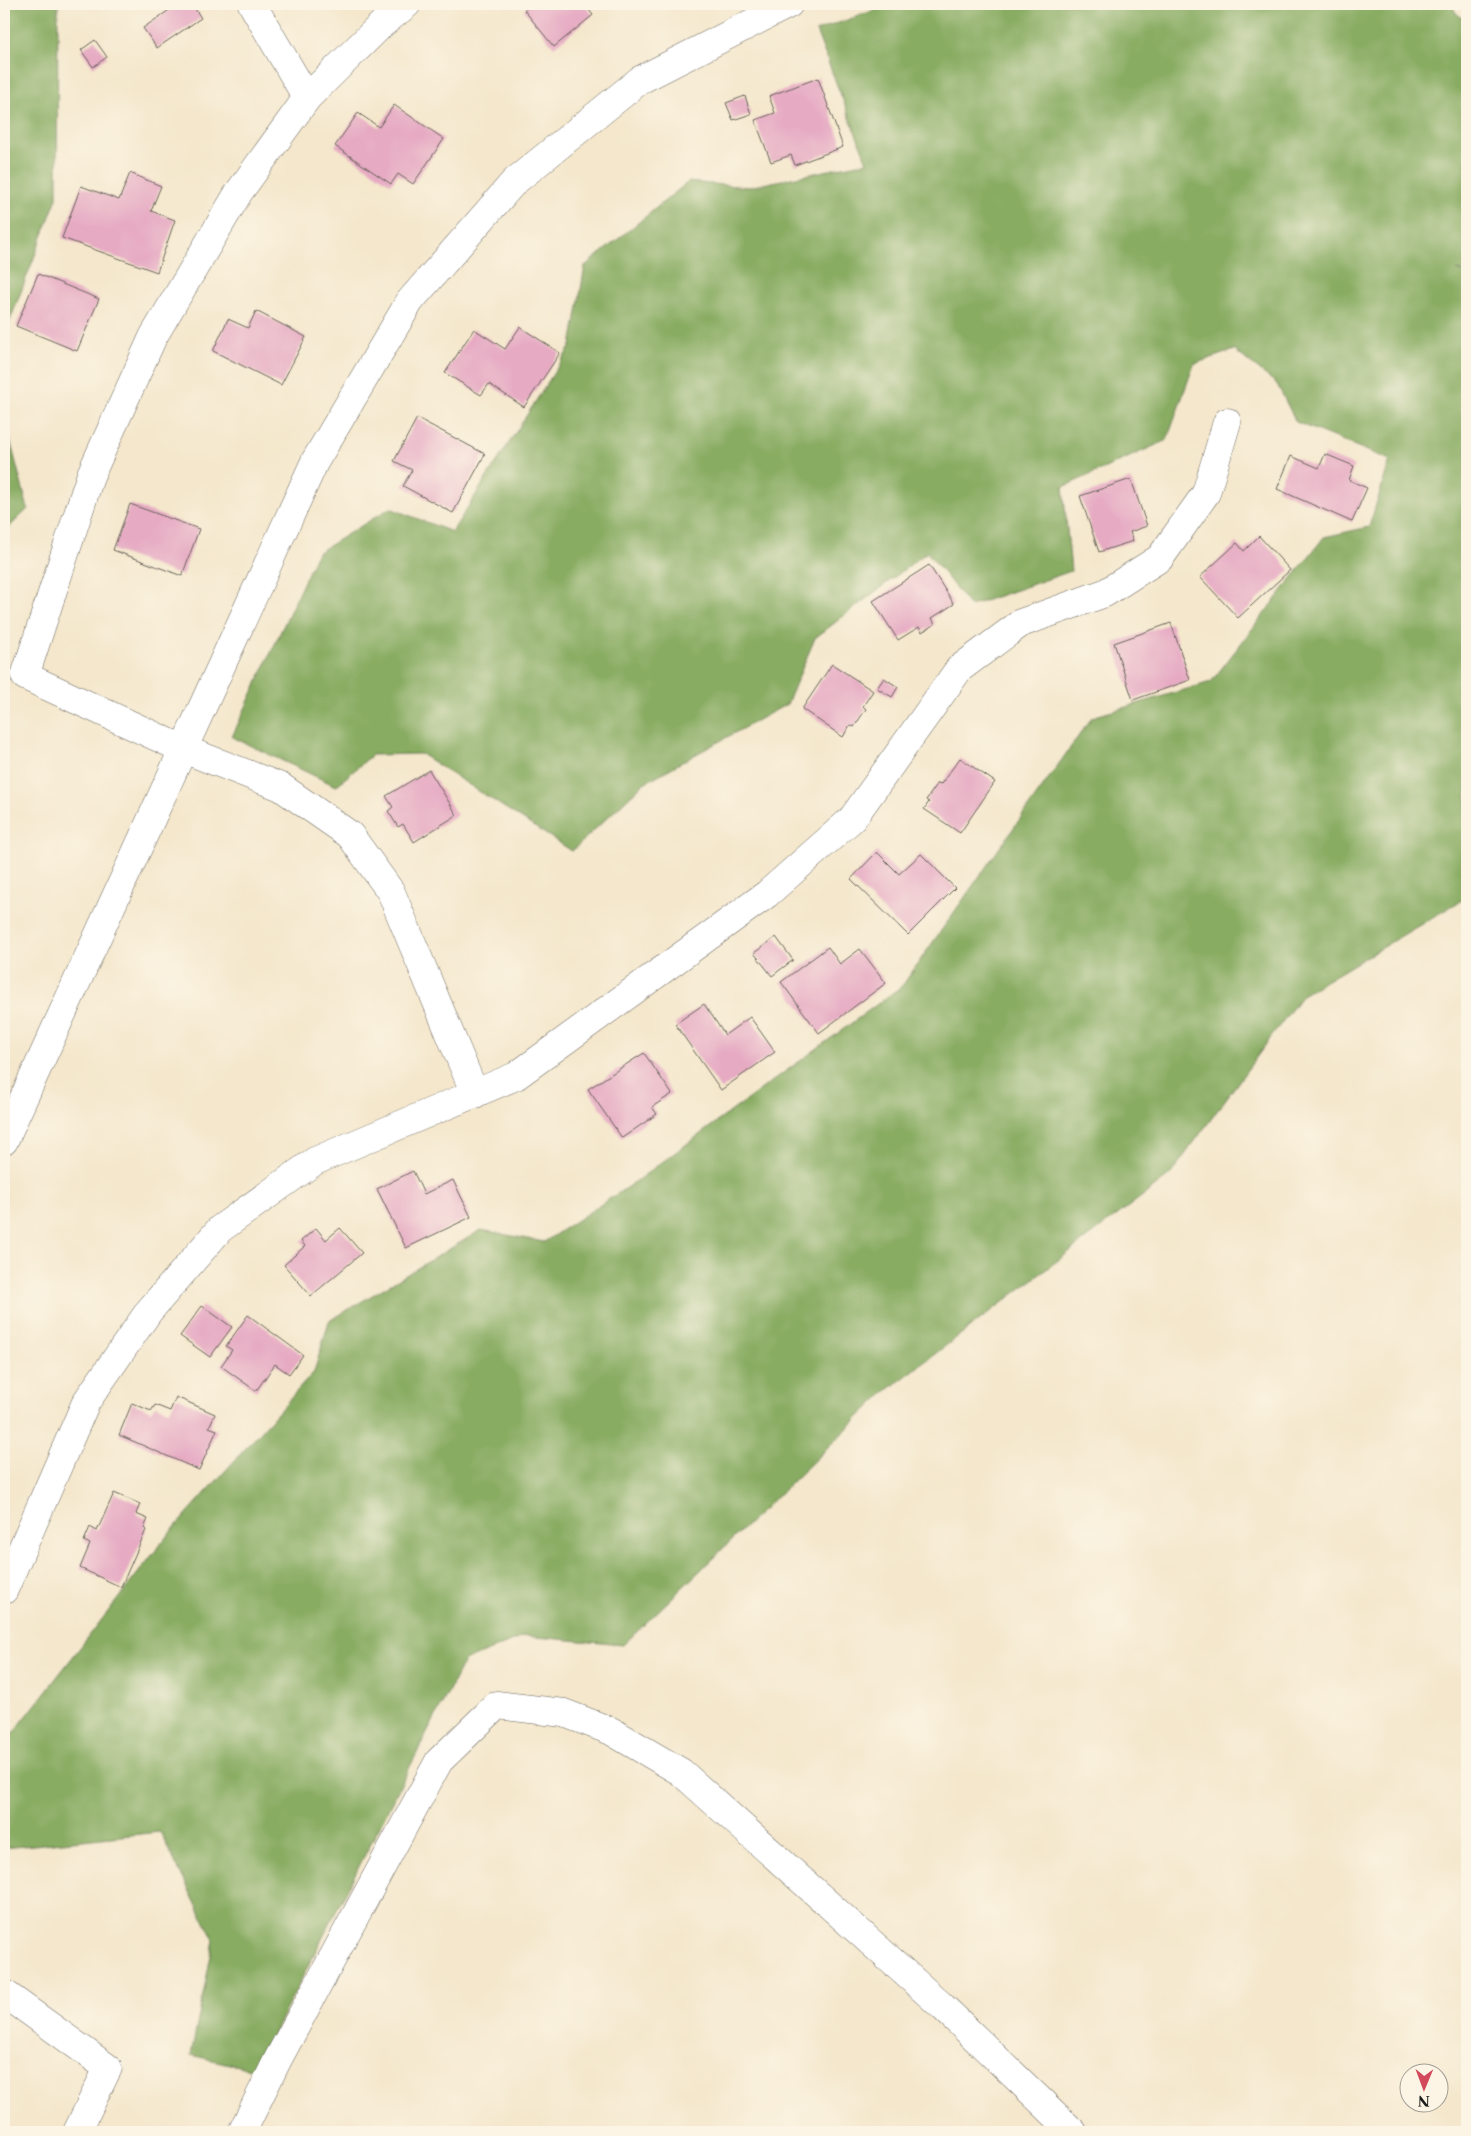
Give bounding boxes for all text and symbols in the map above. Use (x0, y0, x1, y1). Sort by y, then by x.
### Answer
north arrow (1398, 2064, 1448, 2114)
text: N (1418, 2092, 1430, 2110)

